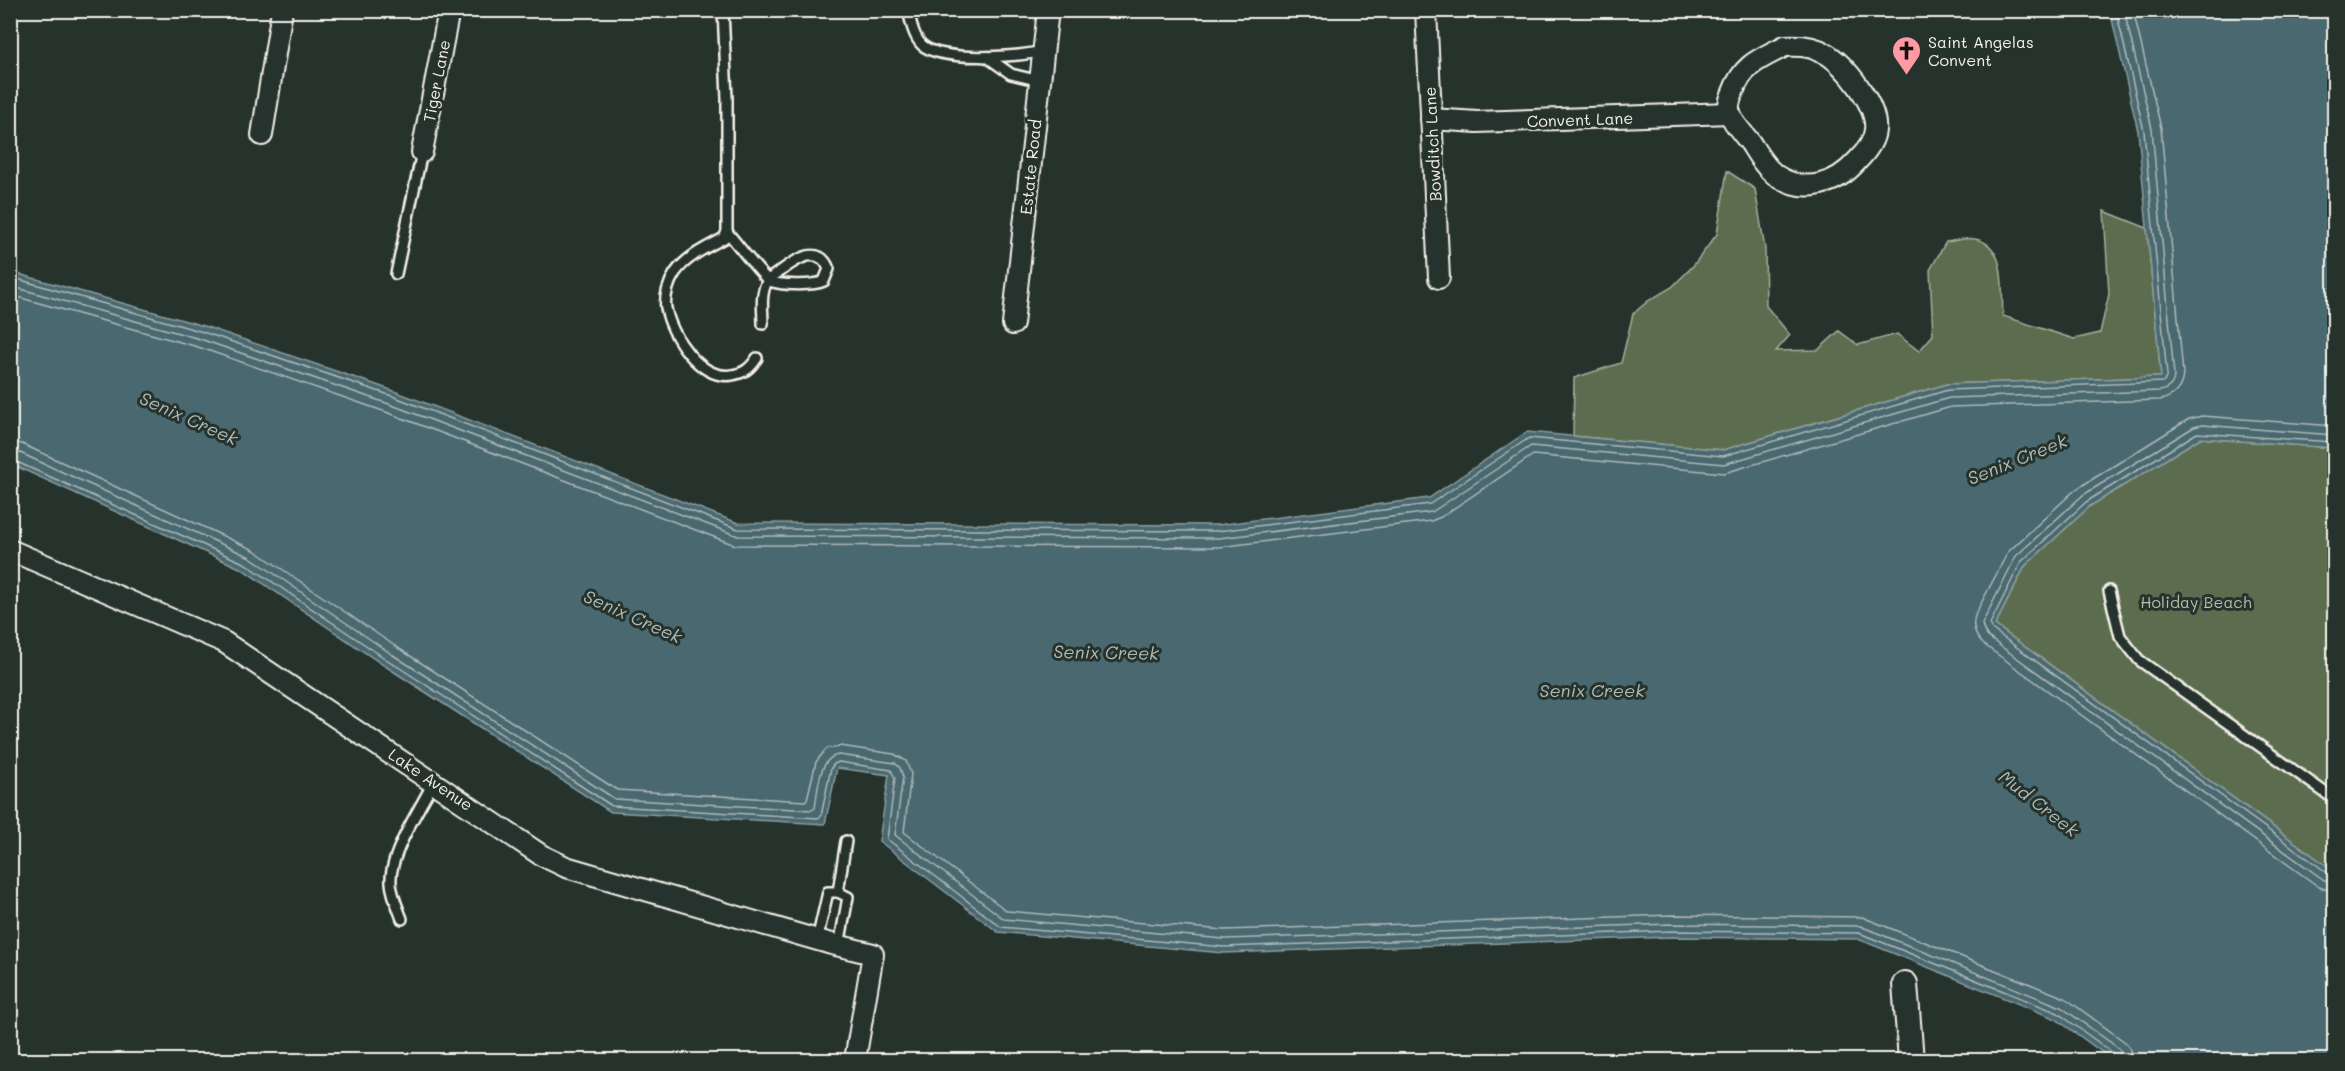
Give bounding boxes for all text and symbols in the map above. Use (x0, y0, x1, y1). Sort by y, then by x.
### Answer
place label: Saint Angelas Convent (1928, 31, 2034, 70)
church icon: Saint Angelas Convent (1891, 34, 1923, 76)
street label: Tiger Lane (418, 38, 454, 124)
street label: Bowditch Lane (1419, 86, 1445, 202)
street label: Convent Lane (1527, 107, 1633, 131)
street label: Estate Road (1015, 118, 1045, 216)
water label: Senix Creek (136, 386, 242, 451)
water label: Senix Creek (1964, 428, 2071, 490)
water label: Senix Creek (580, 584, 686, 649)
park label: Holiday Beach (2140, 591, 2252, 612)
water label: Senix Creek (1053, 639, 1159, 665)
water label: Senix Creek (1539, 678, 1645, 702)
street label: Lake Avenue (385, 743, 477, 815)
water label: Mud Creek (1994, 764, 2084, 842)

